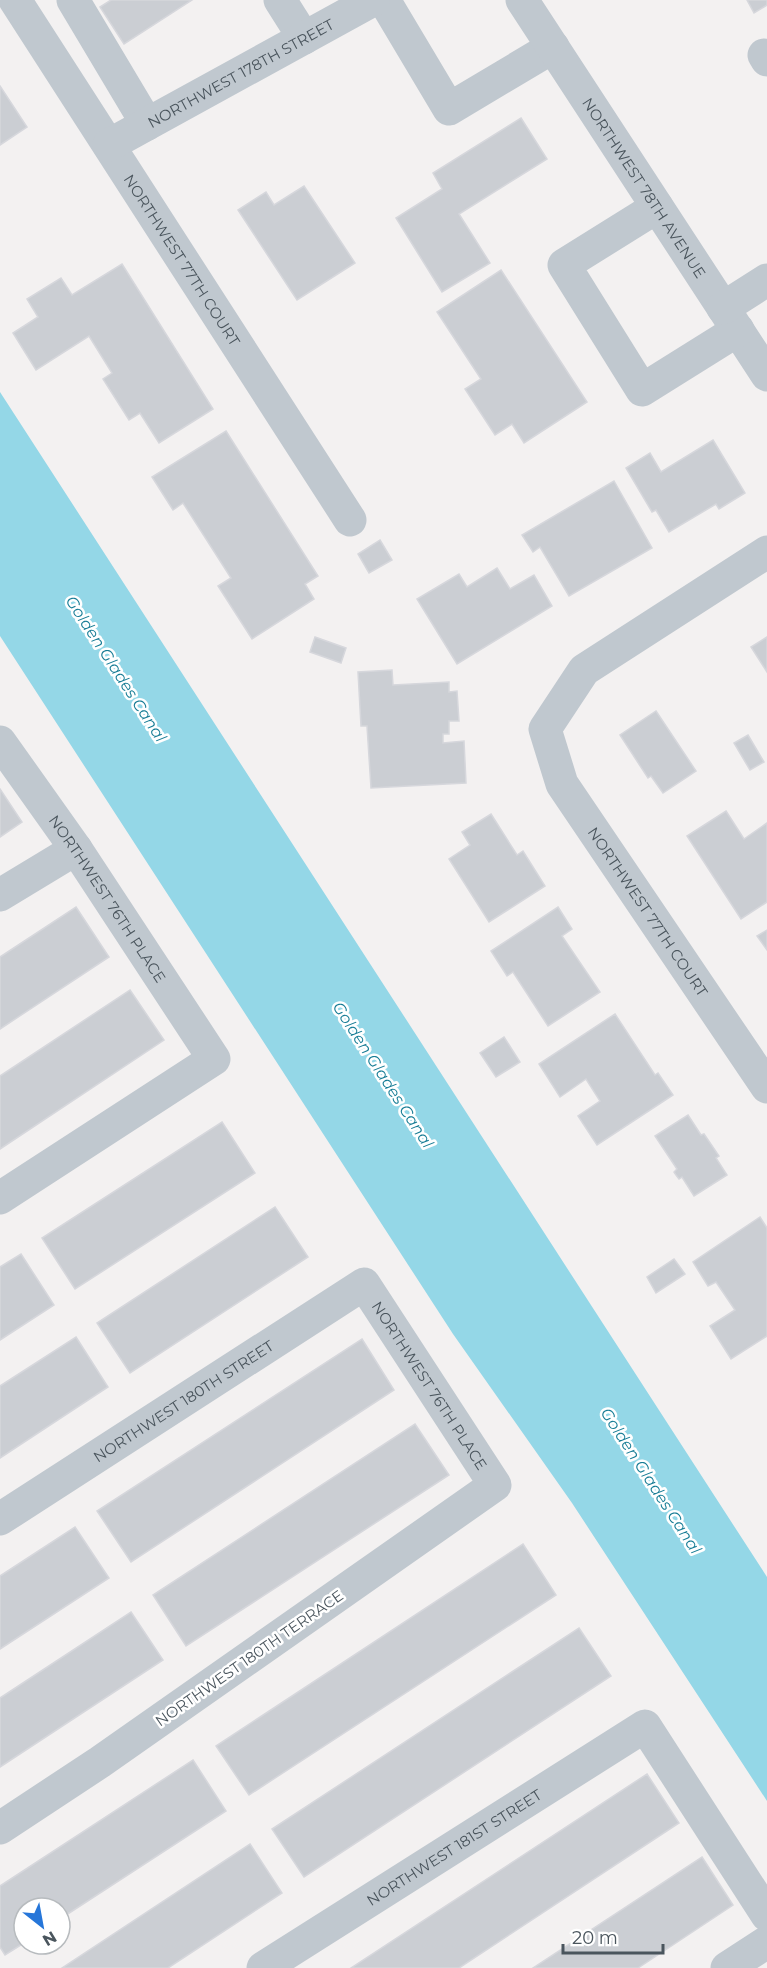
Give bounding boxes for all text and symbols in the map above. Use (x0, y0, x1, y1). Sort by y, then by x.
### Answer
street label: NORTHWEST 178TH STREET (144, 14, 337, 132)
street label: NORTHWEST 78TH AVENUE (579, 94, 710, 281)
street label: NORTHWEST 77TH COURT (120, 170, 245, 350)
water label: Golden Glades Canal (62, 592, 171, 746)
street label: NORTHWEST 76TH PLACE (45, 811, 170, 986)
street label: NORTHWEST 77TH COURT (584, 823, 713, 1000)
water label: Golden Glades Canal (329, 998, 438, 1152)
street label: NORTHWEST 76TH PLACE (368, 1297, 492, 1473)
street label: NORTHWEST 180TH STREET (89, 1335, 277, 1466)
water label: Golden Glades Canal (597, 1404, 706, 1558)
street label: NORTHWEST 180TH TERRACE (151, 1586, 347, 1730)
street label: NORTHWEST 181ST STREET (363, 1784, 545, 1910)
north arrow (12, 1896, 72, 1956)
scale bar (563, 1917, 664, 1955)
text: N (39, 1927, 60, 1950)
text: 20 m (572, 1927, 618, 1949)

